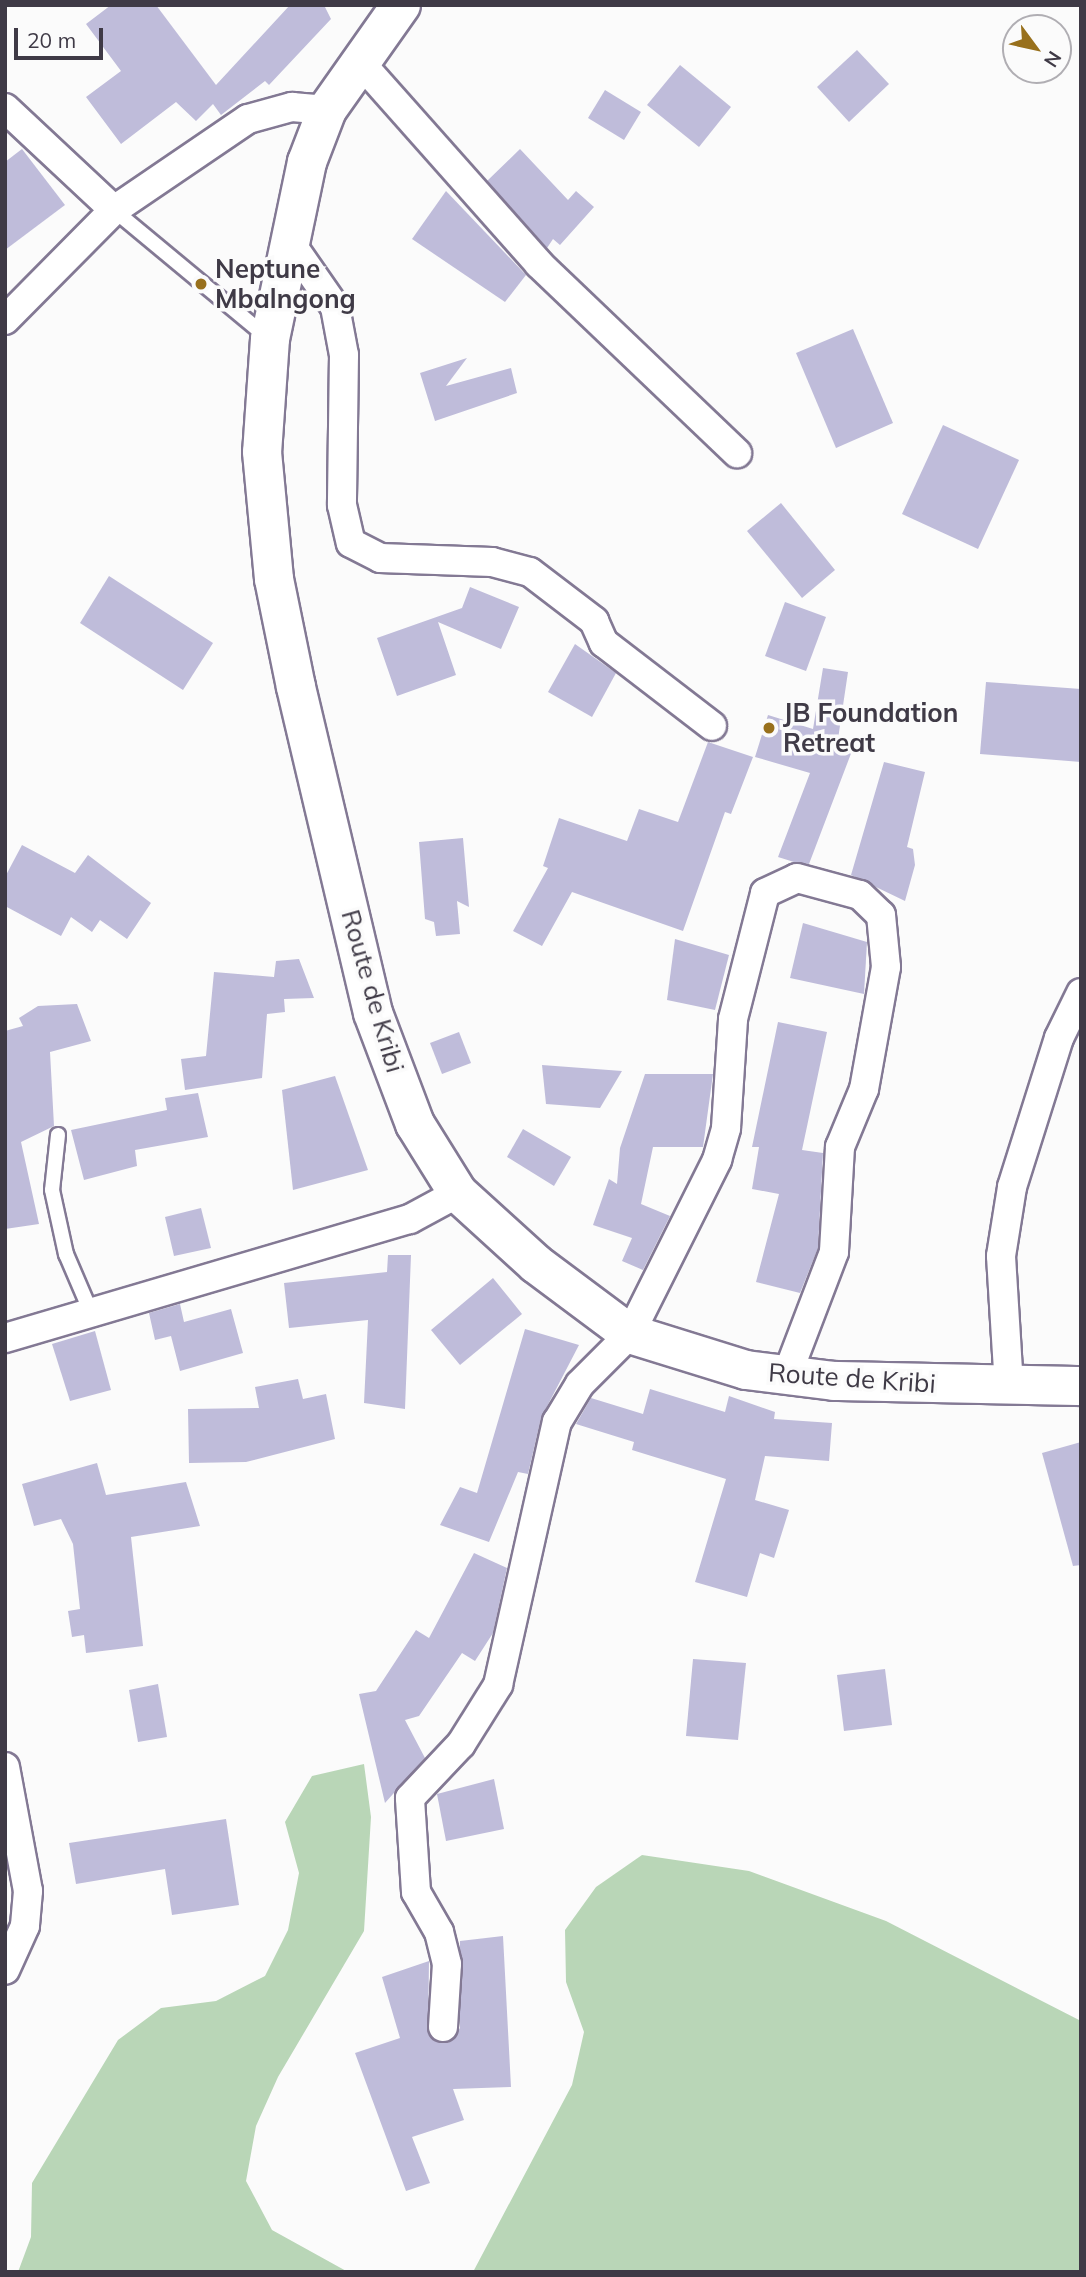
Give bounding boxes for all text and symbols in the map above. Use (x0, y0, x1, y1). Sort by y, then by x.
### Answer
scale bar (18, 14, 107, 58)
north arrow (1002, 14, 1072, 84)
text: 20 m (27, 27, 76, 53)
text: N (1039, 47, 1067, 72)
place label: Neptune Mbalngong (215, 253, 356, 314)
marker: Neptune Mbalngong (193, 276, 209, 292)
place label: JB Foundation Retreat (783, 697, 958, 758)
marker: JB Foundation Retreat (761, 720, 777, 736)
street label: Route de Kribi (335, 906, 411, 1076)
street label: Route de Kribi (767, 1357, 937, 1399)

